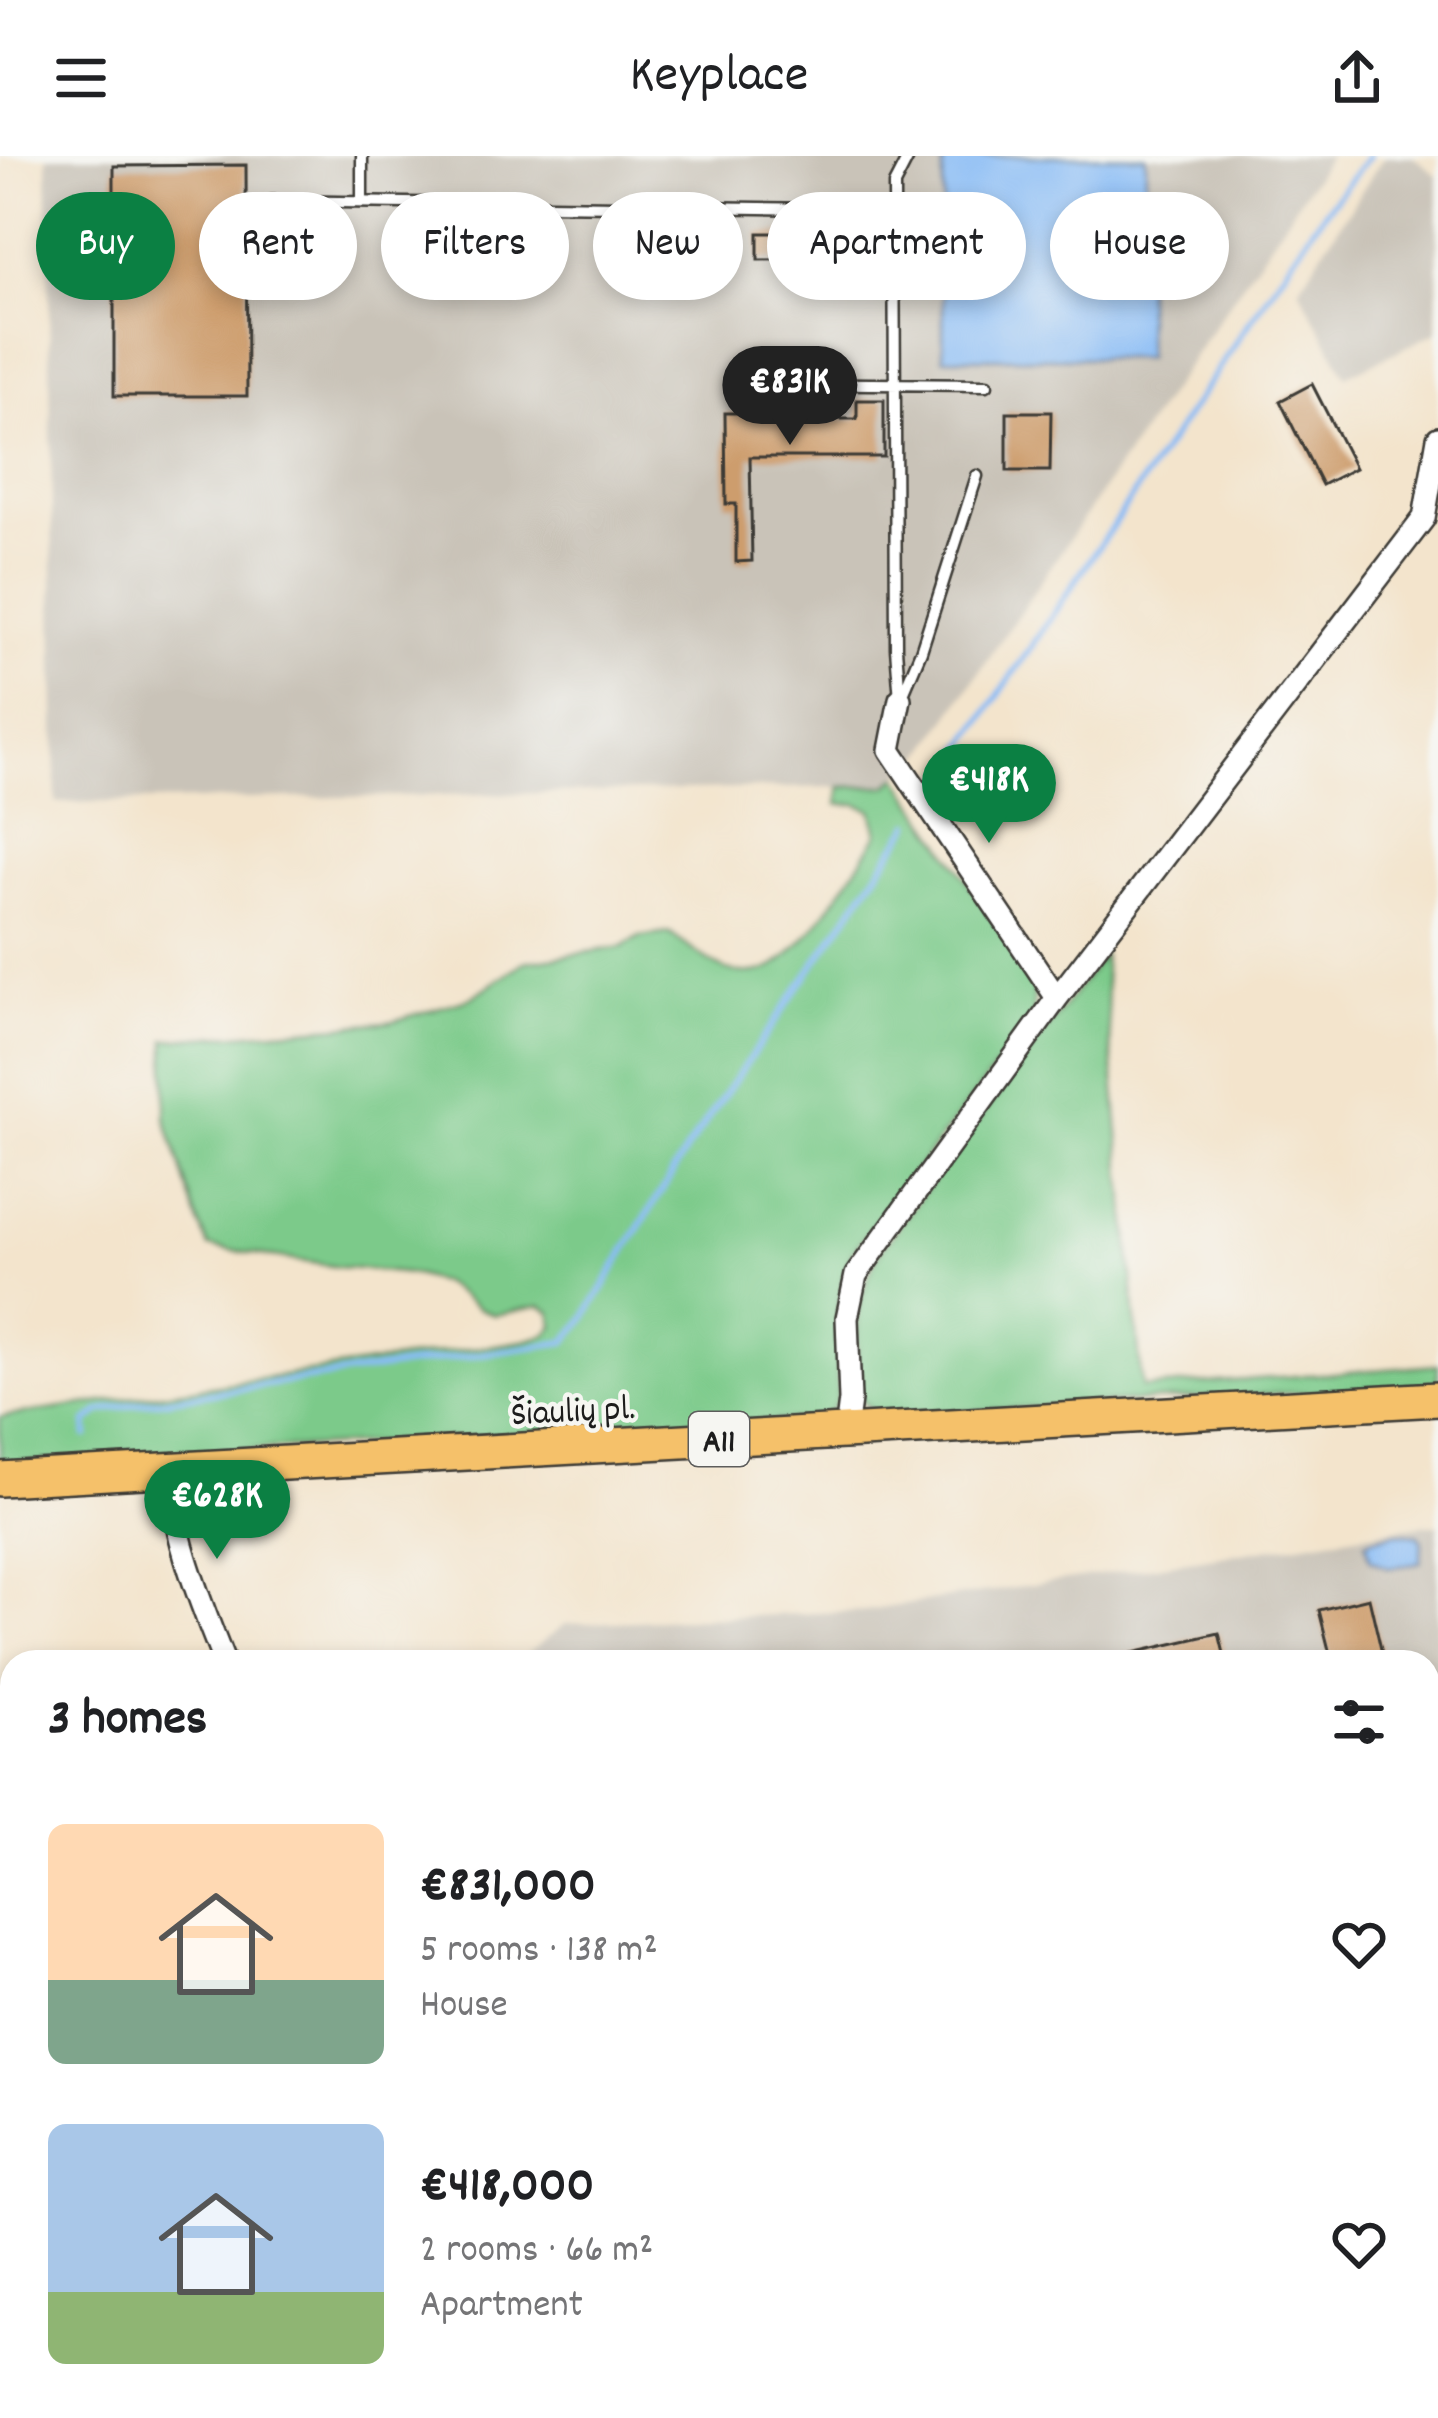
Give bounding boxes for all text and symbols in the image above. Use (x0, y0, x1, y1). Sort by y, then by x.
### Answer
text: Keyplace (629, 40, 809, 117)
icon: menu (48, 45, 114, 111)
icon: share (1324, 45, 1390, 111)
chip: Buy (36, 192, 175, 300)
chip: Rent (199, 192, 357, 300)
chip: Filters (381, 192, 569, 300)
chip: New (593, 192, 743, 300)
chip: Apartment (767, 192, 1026, 300)
chip: House (1050, 192, 1229, 300)
pin: €831K (706, 346, 874, 448)
text: €831K (749, 357, 831, 412)
pin: €418K (905, 744, 1073, 846)
text: €418K (949, 755, 1029, 810)
street label: Šiaulių pl. (510, 1385, 637, 1443)
road number: A11 (689, 1412, 749, 1466)
pin: €628K (133, 1460, 301, 1562)
text: €628K (171, 1471, 263, 1526)
text: 3 homes (48, 1686, 207, 1758)
icon: filters (1326, 1689, 1392, 1755)
text: €831,000 (420, 1853, 596, 1925)
icon: home (144, 1872, 288, 2016)
icon: heart (1326, 1911, 1392, 1977)
text: 5 rooms · 138 m² (420, 1925, 658, 1980)
text: House (420, 1980, 508, 2035)
text: €418,000 (420, 2153, 594, 2225)
icon: home (144, 2172, 288, 2316)
icon: heart (1326, 2211, 1392, 2277)
text: 2 rooms · 66 m² (420, 2225, 653, 2280)
text: Apartment (420, 2280, 583, 2335)

